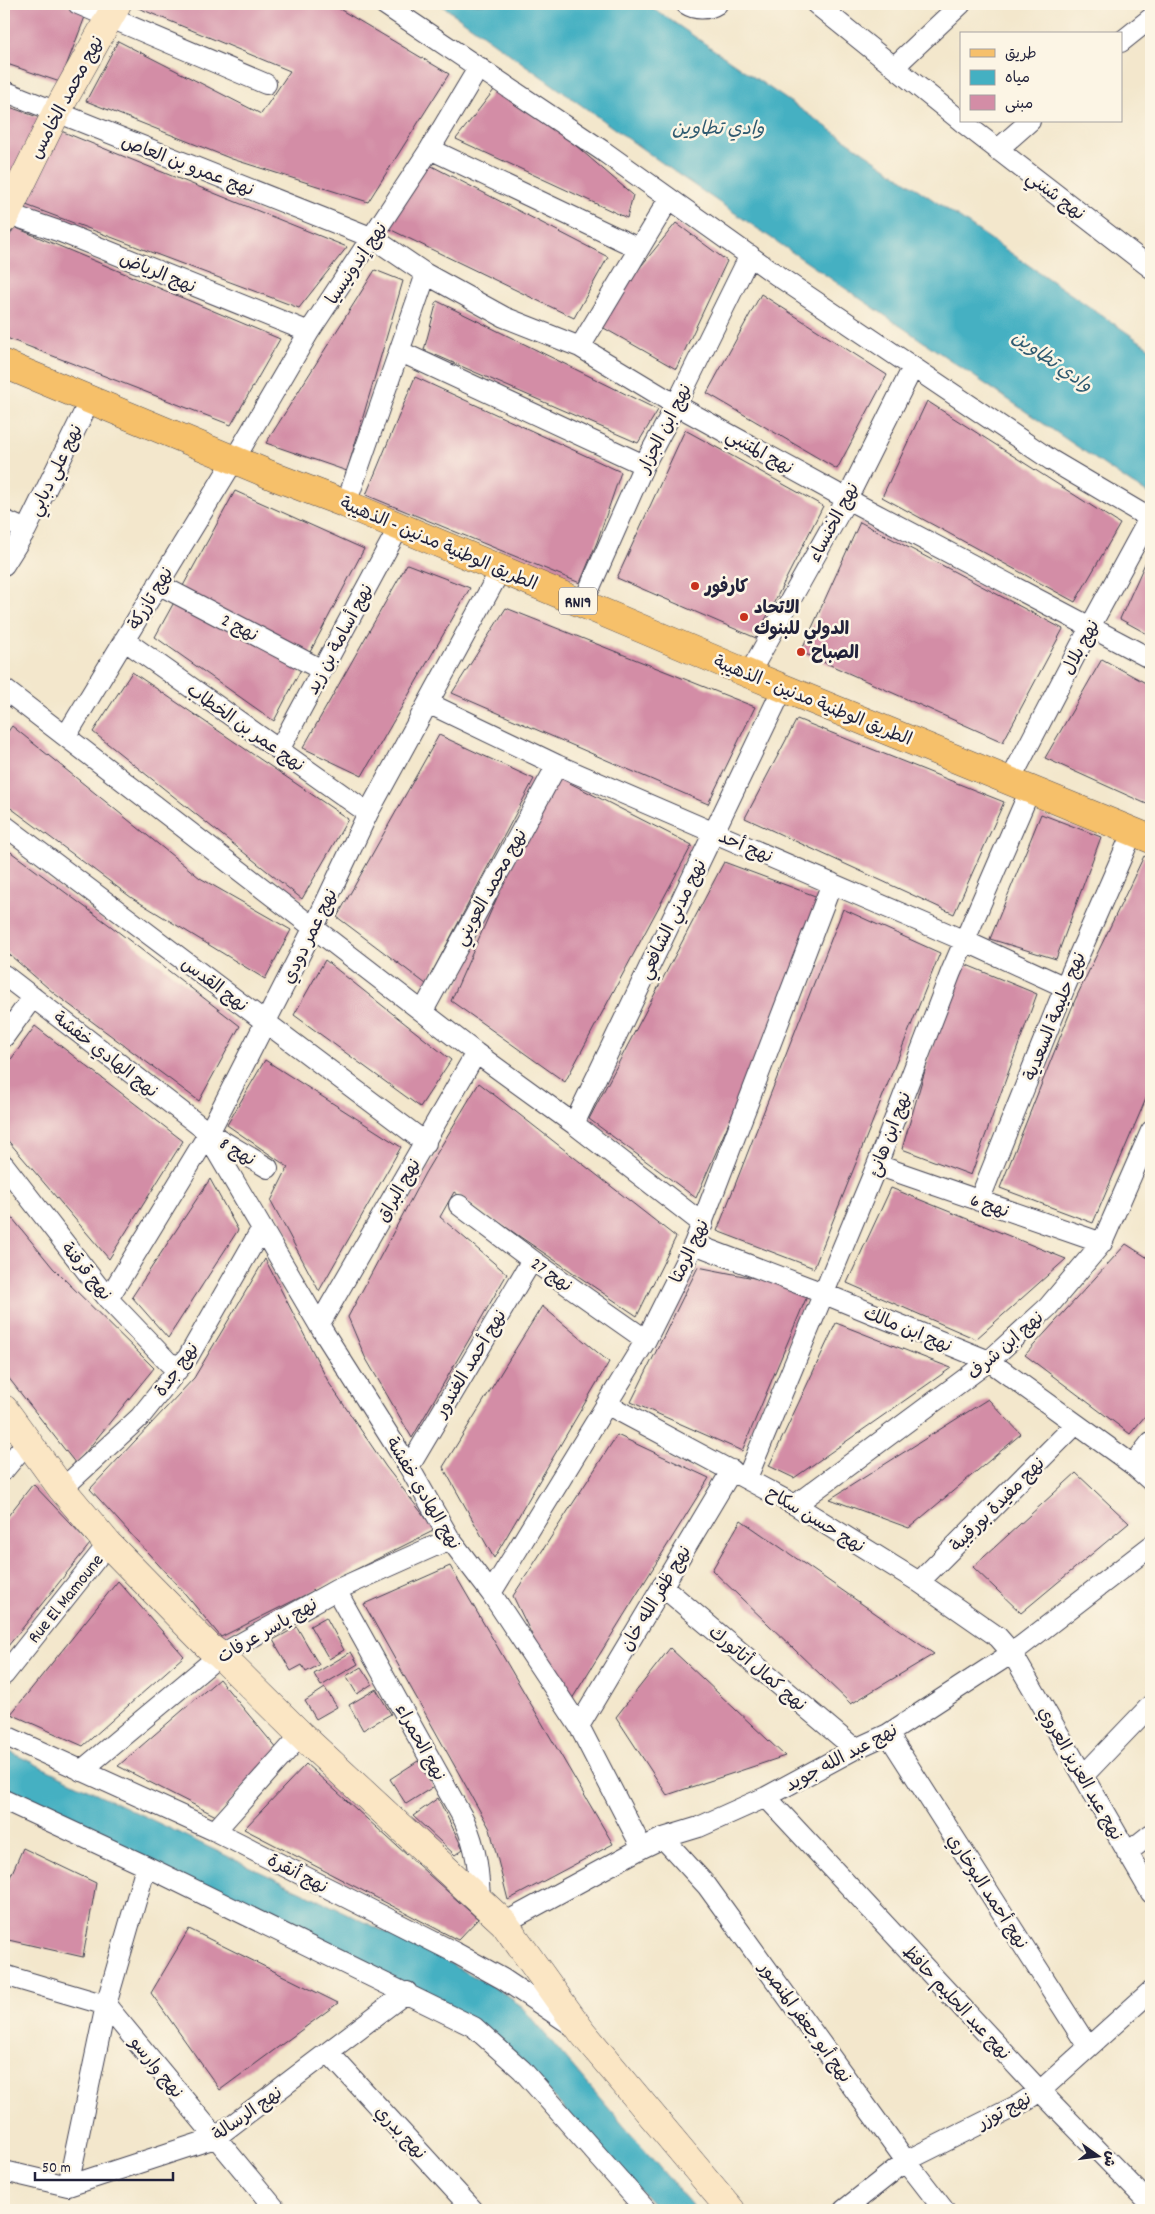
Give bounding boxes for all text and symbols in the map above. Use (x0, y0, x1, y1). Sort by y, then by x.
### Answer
street label: نهج محمد الخامس (25, 32, 111, 164)
legend (960, 32, 1122, 122)
text: طريق (1005, 44, 1037, 66)
text: مياه (1005, 68, 1030, 90)
text: مبنى (1005, 94, 1033, 116)
water label: وادي تطاوين (672, 117, 765, 144)
street label: نهج عمرو بن العاص (117, 131, 257, 204)
street label: نهج شنني (1019, 167, 1089, 228)
street label: نهج إندونيسيا (321, 218, 395, 311)
street label: نهج الرياض (115, 248, 199, 301)
water label: وادي تطاوين (1005, 325, 1097, 401)
street label: نهج ابن الجزار (632, 380, 699, 480)
street label: نهج علي دبابي (24, 421, 91, 522)
street label: نهج المتنبي (720, 424, 797, 483)
street label: نهج الخنساء (804, 479, 867, 567)
street label: الطريق الوطنية مدنين - الذهيبة (336, 492, 541, 598)
street label: نهج تازركة (124, 563, 181, 636)
place label: كارفور (703, 576, 748, 601)
street label: نهج أسامة بن زيد (302, 580, 381, 700)
marker: كارفور (689, 580, 701, 592)
road number: RN19 (559, 588, 597, 614)
place label: الاتحاد الدولي للبنوك (754, 597, 849, 644)
street label: نهج 2 (216, 609, 262, 649)
marker: الاتحاد الدولي للبنوك (738, 611, 750, 623)
street label: نهج بلال (1057, 616, 1107, 680)
place label: الصباح (811, 642, 859, 667)
marker: الصباح (795, 646, 807, 658)
street label: الطريق الوطنية مدنين - الذهيبة (709, 651, 915, 754)
street label: نهج عمر بن الخطاب (180, 679, 309, 779)
street label: نهج محمد العويني (450, 825, 536, 952)
street label: نهج أحد (714, 826, 776, 871)
street label: نهج مدني الشافعي (634, 856, 715, 985)
street label: نهج عمر دودي (277, 885, 345, 989)
street label: نهج حليمة السعدية (1019, 949, 1094, 1085)
street label: نهج القدس (175, 953, 252, 1019)
street label: نهج الهادي خفشة (47, 1007, 162, 1105)
street label: نهج ابن هانئ (864, 1089, 919, 1181)
street label: نهج 8 (214, 1133, 259, 1174)
street label: نهج البراق (372, 1155, 428, 1228)
street label: نهج 6 (966, 1189, 1012, 1226)
street label: نهج الرمثا (666, 1216, 717, 1288)
street label: نهج قرقنة (54, 1238, 116, 1307)
street label: نهج 27 (525, 1253, 576, 1299)
street label: نهج ابن مالك (859, 1302, 955, 1360)
street label: نهج أحمد الغندور (429, 1306, 514, 1425)
street label: نهج ابن شرف (963, 1307, 1050, 1387)
street label: نهج جدة (150, 1338, 206, 1403)
street label: نهج الهادي خفشة (378, 1433, 465, 1555)
street label: نهج مفيدة بورقيبة (946, 1453, 1052, 1559)
street label: نهج حسن سكاح (761, 1482, 869, 1560)
street label: نهج ظفر الله خان (616, 1542, 699, 1657)
street label: Rue El Mamoune (23, 1549, 111, 1650)
street label: نهج ياسر عرفات (213, 1593, 323, 1671)
street label: نهج كمال أتاتورك (702, 1621, 811, 1718)
street label: نهج الحمراء (387, 1700, 450, 1786)
street label: نهج عبد العزيز العروي (1030, 1703, 1127, 1846)
street label: نهج عبد الله جويد (782, 1719, 903, 1799)
street label: نهج أحمد البوخاري (939, 1830, 1033, 1955)
street label: نهج أنقرة (262, 1849, 331, 1901)
street label: نهج عبد الحليم حافظ (895, 1941, 1015, 2067)
street label: نهج أبو جعفر المنصور (750, 1956, 856, 2089)
street label: نهج وارسو (121, 2031, 188, 2105)
street label: نهج الرسالة (208, 2082, 288, 2148)
street label: نهج توزر (972, 2088, 1037, 2138)
street label: نهج بدري (368, 2101, 431, 2166)
north arrow (1072, 2132, 1122, 2182)
scale bar (35, 2149, 172, 2181)
text: ش (1097, 2149, 1120, 2169)
text: 50 m (42, 2158, 71, 2180)

